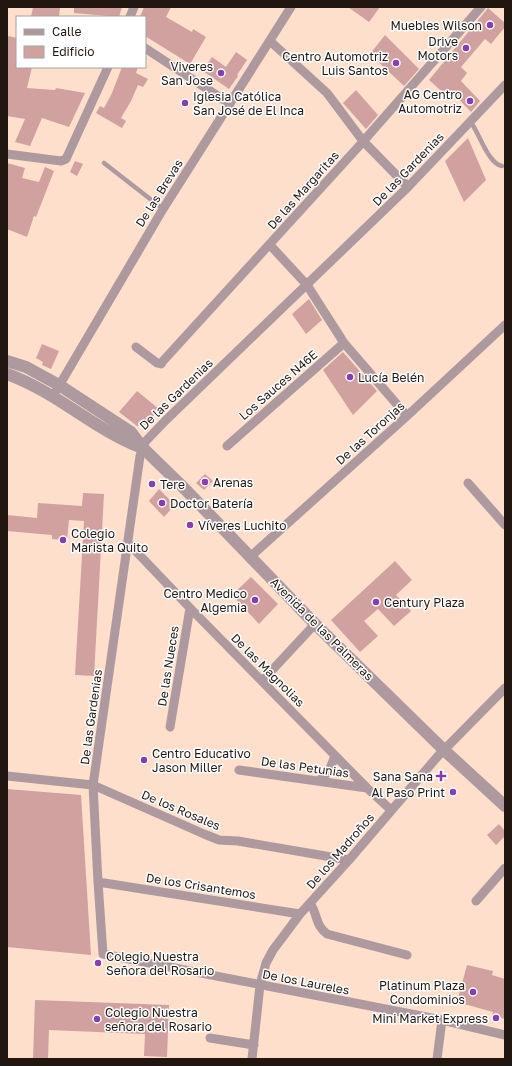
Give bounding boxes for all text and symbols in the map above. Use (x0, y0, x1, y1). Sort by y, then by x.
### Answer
legend (16, 16, 146, 68)
place label: Muebles Wilson (391, 18, 482, 33)
marker: Muebles Wilson (485, 20, 495, 30)
text: Calle (52, 24, 82, 39)
place label: Drive Motors (417, 34, 458, 63)
marker: Drive Motors (461, 43, 471, 53)
text: Edificio (52, 44, 94, 59)
place label: Centro Automotriz Luis Santos (282, 49, 388, 78)
marker: Centro Automotriz Luis Santos (391, 58, 401, 68)
place label: Viveres San Jose (161, 59, 213, 88)
marker: Viveres San Jose (216, 68, 226, 78)
place label: AG Centro Automotriz (398, 87, 462, 116)
place label: Iglesia Católica San José de El Inca (193, 89, 304, 118)
marker: AG Centro Automotriz (465, 96, 475, 106)
marker: Iglesia Católica San José de El Inca (180, 98, 190, 108)
street label: De las Gardenias (369, 129, 447, 209)
street label: De las Margaritas (264, 148, 342, 232)
street label: De las Brevas (132, 156, 186, 230)
street label: Los Sauces N46E (236, 347, 320, 423)
street label: De las Gardenias (136, 355, 216, 433)
place label: Lucía Belén (358, 370, 424, 385)
marker: Lucía Belén (345, 372, 355, 382)
street label: De las Toronjas (333, 398, 407, 468)
place label: Arenas (213, 475, 253, 490)
place label: Tere (160, 477, 185, 492)
marker: Arenas (200, 477, 210, 487)
marker: Tere (147, 479, 157, 489)
place label: Doctor Batería (170, 496, 253, 511)
marker: Doctor Batería (157, 498, 167, 508)
place label: Víveres Luchito (198, 518, 287, 533)
marker: Víveres Luchito (185, 520, 195, 530)
place label: Colegio Marista Quito (71, 526, 148, 555)
marker: Colegio Marista Quito (58, 535, 68, 545)
street label: Avenida de las Palmeras (267, 574, 377, 684)
place label: Centro Medico Algemia (163, 586, 247, 615)
marker: Centro Medico Algemia (250, 595, 260, 605)
place label: Century Plaza (384, 595, 465, 610)
marker: Century Plaza (371, 597, 381, 607)
street label: De las Nueces (154, 625, 182, 707)
street label: De las Magnolias (228, 630, 308, 710)
street label: De las Gardenias (77, 668, 105, 766)
place label: Centro Educativo Jason Miller (152, 746, 251, 775)
street label: De las Petunias (260, 753, 350, 781)
marker: Centro Educativo Jason Miller (139, 755, 149, 765)
place label: Sana Sana (373, 769, 433, 784)
marker: Sana Sana (436, 771, 446, 781)
place label: Al Paso Print (371, 785, 445, 800)
street label: De los Rosales (139, 787, 223, 833)
marker: Al Paso Print (448, 787, 458, 797)
street label: De los Madroños (303, 810, 377, 892)
street label: De los Crisantemos (145, 870, 257, 902)
place label: Colegio Nuestra Señora del Rosario (106, 949, 214, 978)
marker: Colegio Nuestra Señora del Rosario (93, 958, 103, 968)
street label: De los Laureles (261, 966, 351, 998)
place label: Platinum Plaza Condominios (379, 978, 465, 1007)
marker: Platinum Plaza Condominios (468, 987, 478, 997)
place label: Colegio Nuestra señora del Rosario (105, 1005, 212, 1034)
place label: Mini Market Express (372, 1011, 488, 1026)
marker: Mini Market Express (491, 1013, 501, 1023)
marker: Colegio Nuestra señora del Rosario (92, 1014, 102, 1024)

